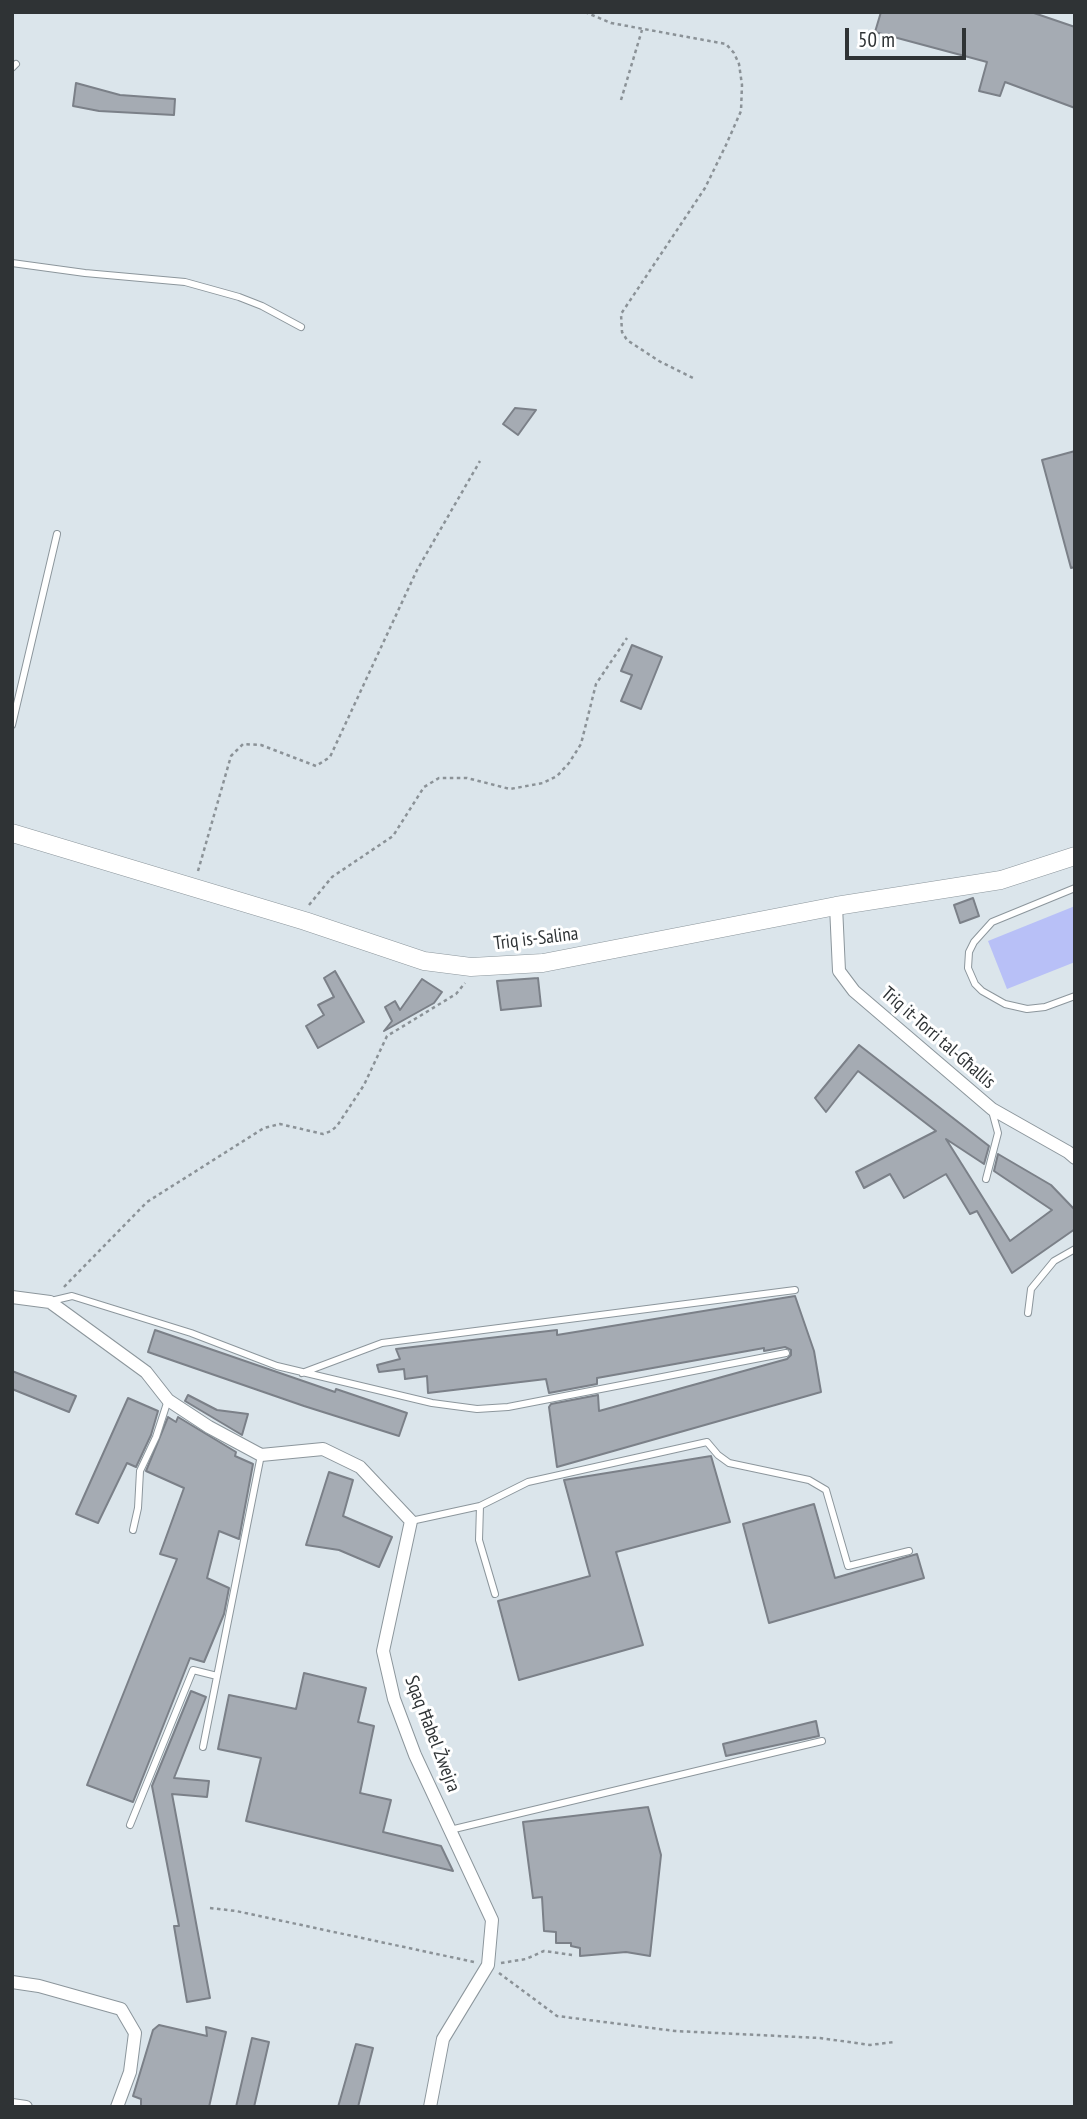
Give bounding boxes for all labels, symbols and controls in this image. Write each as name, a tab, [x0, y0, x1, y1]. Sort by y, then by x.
scale bar	[849, 14, 970, 58]
text: 50 m	[858, 26, 895, 53]
street label: Triq is-Salina	[493, 923, 579, 955]
street label: Triq it-Torri tal-Għallis	[876, 982, 1000, 1094]
street label: Sqaq Ħabel Żwejra	[399, 1673, 465, 1795]

